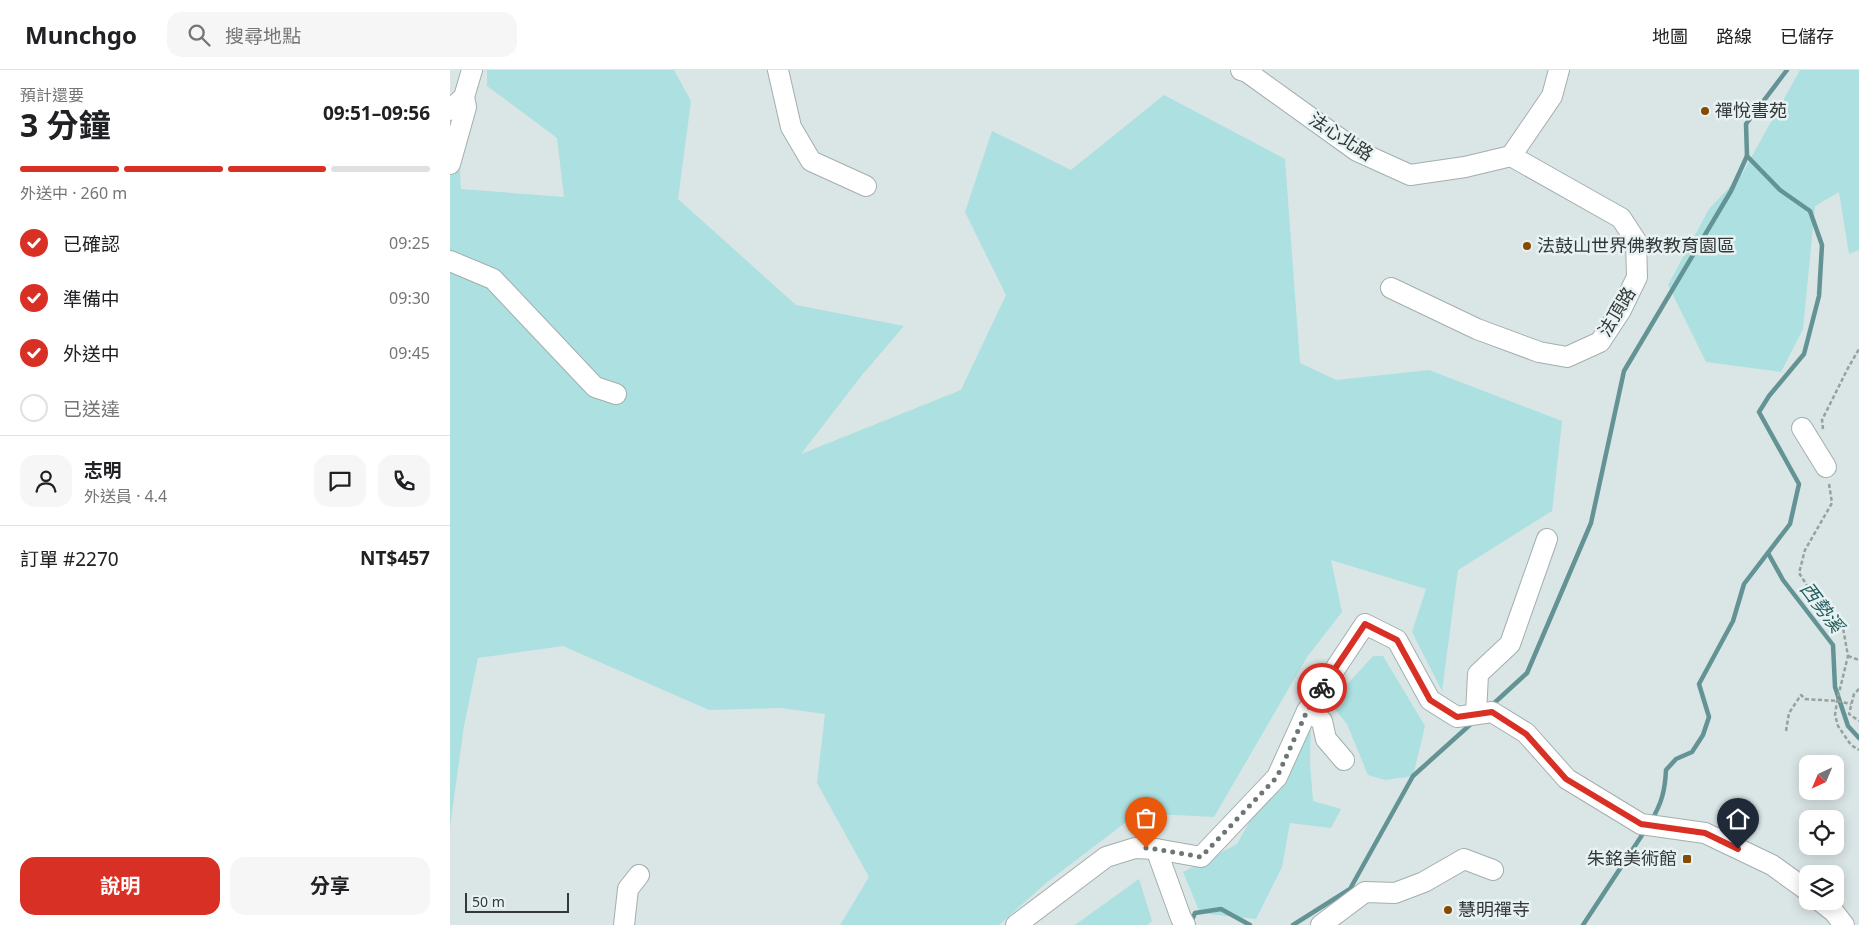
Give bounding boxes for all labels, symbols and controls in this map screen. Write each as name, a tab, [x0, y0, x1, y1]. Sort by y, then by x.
search box	[167, 12, 517, 57]
text: Munchgo	[25, 18, 137, 51]
icon: search	[185, 21, 213, 49]
text: 搜尋地點	[225, 23, 301, 49]
text: 地圖	[1652, 24, 1688, 48]
text: 路線	[1716, 24, 1752, 48]
text: 已儲存	[1780, 24, 1834, 48]
text: 預計還要	[20, 84, 84, 106]
place label: 禪悅書苑	[1715, 98, 1787, 122]
text: 09:51–09:56	[323, 100, 430, 126]
text: 3 分鐘	[20, 103, 111, 146]
marker: 禪悅書苑	[1699, 105, 1711, 117]
street label: 法心北路	[1305, 106, 1378, 166]
text: 外送中 · 260 m	[20, 182, 127, 204]
icon: check	[20, 229, 48, 257]
text: 已確認	[63, 231, 120, 257]
text: 09:25	[389, 232, 430, 254]
place label: 法鼓山世界佛教教育園區	[1537, 233, 1735, 257]
marker: 法鼓山世界佛教教育園區	[1521, 240, 1533, 252]
street label: 法頂路	[1592, 282, 1640, 341]
icon: check	[20, 284, 48, 312]
text: 準備中	[63, 286, 120, 312]
text: 09:30	[389, 287, 430, 309]
icon: check	[20, 339, 48, 367]
text: 外送中	[63, 341, 120, 367]
text: 09:45	[389, 342, 430, 364]
text: 已送達	[63, 396, 120, 422]
button: person	[20, 455, 72, 507]
button: chat	[314, 455, 366, 507]
button: phone	[378, 455, 430, 507]
text: 志明	[84, 457, 122, 483]
text: 外送員 · 4.4	[84, 485, 167, 507]
text: NT$457	[360, 545, 430, 571]
text: 訂單 #2270	[20, 546, 119, 572]
water label: 西勢溪	[1794, 576, 1851, 640]
courier	[1297, 663, 1347, 713]
icon: bike	[1308, 674, 1336, 702]
north arrow	[1799, 755, 1844, 800]
map controls	[1799, 755, 1844, 910]
pin	[1125, 797, 1167, 848]
pin	[1717, 798, 1759, 849]
icon: bag	[1132, 804, 1160, 832]
icon: home	[1724, 805, 1752, 833]
button: locate	[1799, 810, 1844, 855]
place label: 朱銘美術館	[1587, 846, 1677, 870]
marker: 朱銘美術館	[1681, 853, 1693, 865]
button: 說明	[20, 857, 220, 915]
button: 分享	[230, 857, 430, 915]
button: layers	[1799, 865, 1844, 910]
scale bar	[465, 890, 569, 913]
text: 50 m	[472, 892, 505, 911]
place label: 慧明禪寺	[1458, 897, 1530, 921]
marker: 慧明禪寺	[1442, 904, 1454, 916]

